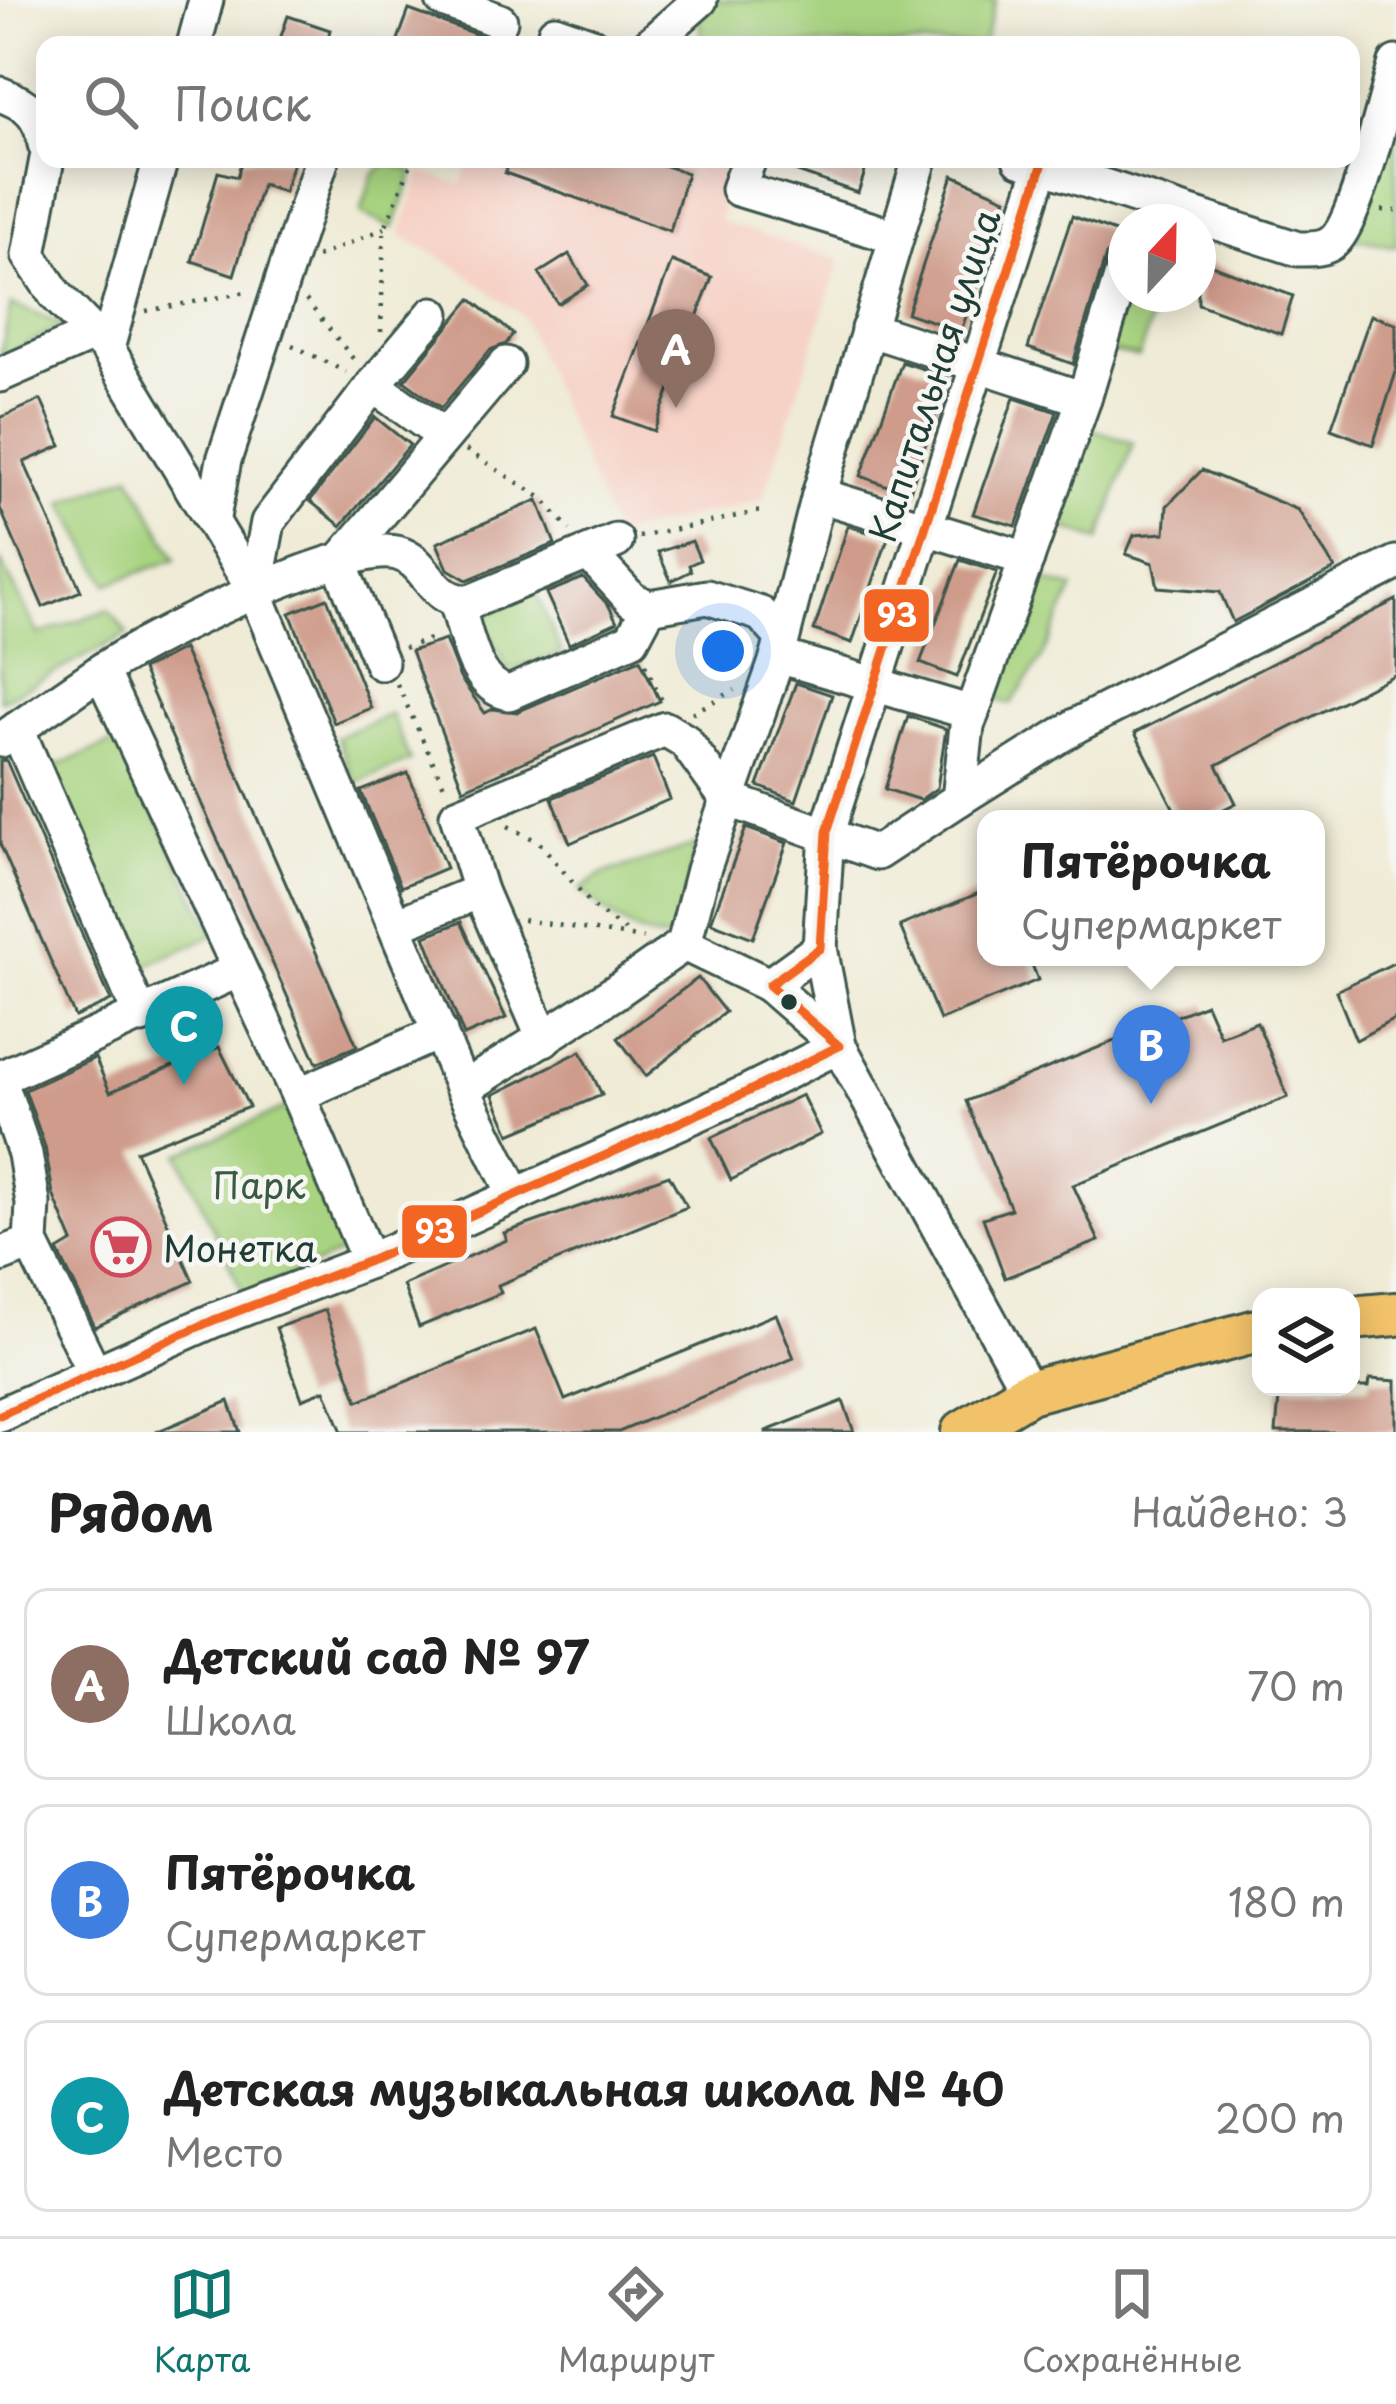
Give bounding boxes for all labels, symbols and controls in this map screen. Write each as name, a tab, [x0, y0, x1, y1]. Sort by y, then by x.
search box	[36, 36, 1360, 168]
text: Поиск	[174, 68, 311, 136]
icon: search	[78, 69, 144, 135]
street label: Капитальная улица	[854, 201, 1012, 548]
north arrow	[1108, 204, 1216, 312]
pin: A	[637, 309, 715, 408]
line badge: 93	[862, 587, 931, 644]
text: 93	[877, 588, 917, 638]
your location	[693, 621, 753, 681]
popup	[977, 810, 1325, 966]
text: Пятёрочка	[1021, 825, 1271, 893]
text: Супермаркет	[1021, 893, 1281, 952]
pin: C	[145, 986, 223, 1085]
unlabelled marker	[778, 991, 800, 1013]
pin: B	[1112, 1005, 1190, 1104]
park label: Парк	[213, 1157, 306, 1211]
line badge: 93	[400, 1203, 469, 1260]
text: 93	[415, 1204, 455, 1254]
supermarket icon: Монетка	[90, 1216, 152, 1278]
place label: Монетка	[163, 1220, 318, 1274]
map controls	[1252, 1288, 1360, 1396]
button: layers	[1252, 1288, 1360, 1396]
text: Рядом	[48, 1472, 214, 1549]
text: Найдено: 3	[1131, 1481, 1348, 1540]
text: Детский сад № 97	[165, 1621, 589, 1689]
text: A	[75, 1655, 105, 1714]
text: 70 m	[1247, 1655, 1345, 1714]
text: Школа	[165, 1689, 296, 1748]
text: Пятёрочка	[165, 1837, 415, 1905]
text: B	[77, 1871, 103, 1930]
text: 180 m	[1228, 1871, 1345, 1930]
text: Супермаркет	[165, 1905, 425, 1964]
text: Детская музыкальная школа № 40	[165, 2053, 1004, 2121]
text: C	[75, 2087, 105, 2146]
text: 200 m	[1215, 2087, 1345, 2146]
text: Место	[165, 2121, 284, 2180]
tab: Карта	[154, 2261, 251, 2383]
tab: Маршрут	[558, 2261, 714, 2383]
tab: Сохранённые	[1022, 2261, 1242, 2383]

